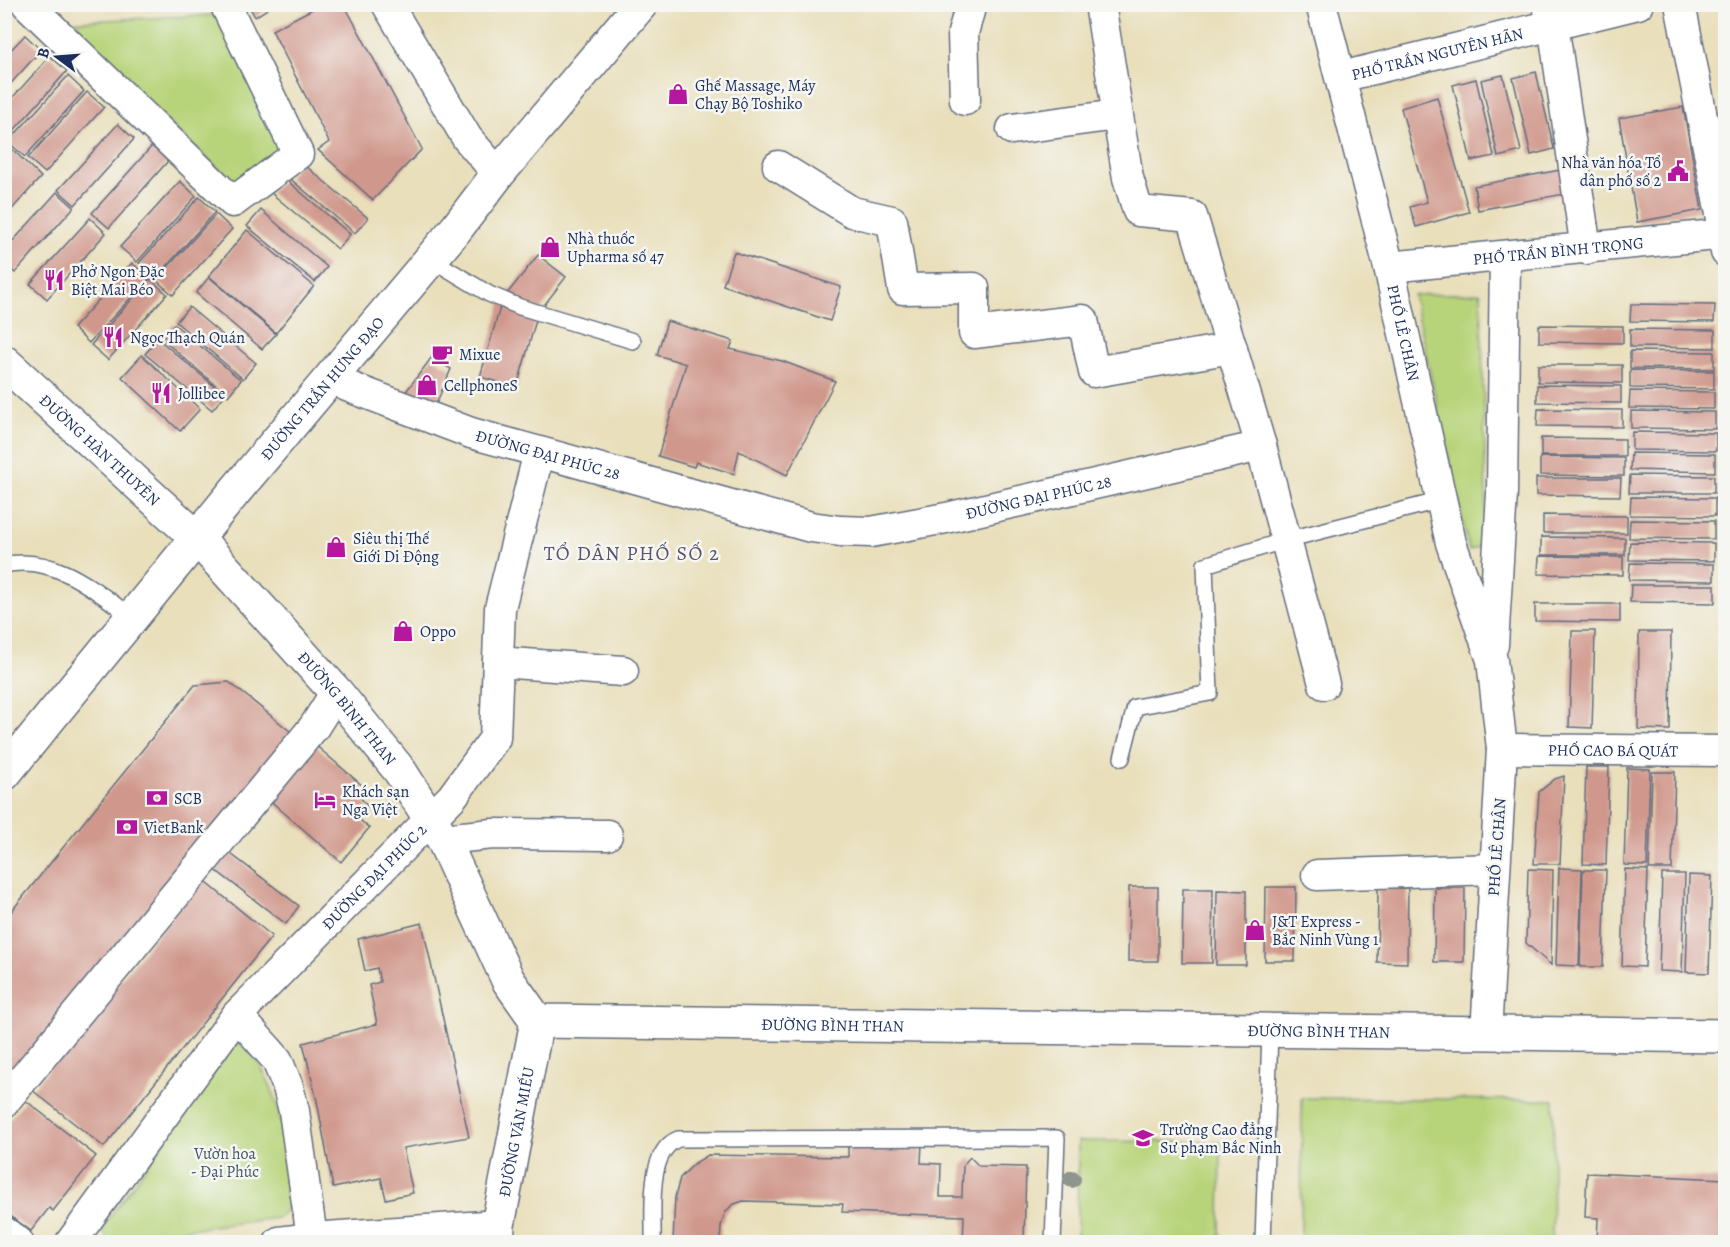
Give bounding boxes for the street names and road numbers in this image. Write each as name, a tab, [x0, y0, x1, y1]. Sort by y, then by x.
street label: PHỐ TRẦN NGUYÊN HÃN	[1349, 23, 1526, 86]
street label: PHỐ TRẦN BÌNH TRỌNG	[1472, 232, 1645, 271]
street label: PHỐ LÊ CHÂN	[1381, 283, 1424, 383]
street label: ĐƯỜNG TRẦN HƯNG ĐẠO	[256, 312, 390, 465]
street label: ĐƯỜNG HÀN THUYÊN	[34, 390, 165, 511]
street label: ĐƯỜNG ĐẠI PHÚC 28	[473, 425, 623, 486]
street label: ĐƯỜNG ĐẠI PHÚC 28	[963, 471, 1114, 525]
street label: ĐƯỜNG BÌNH THAN	[292, 647, 401, 770]
street label: PHỐ CAO BÁ QUÁT	[1548, 739, 1678, 763]
street label: PHỐ LÊ CHÂN	[1483, 797, 1511, 897]
street label: ĐƯỜNG ĐẠI PHÚC 2	[317, 819, 432, 935]
street label: ĐƯỜNG BÌNH THAN	[761, 1014, 904, 1038]
street label: ĐƯỜNG BÌNH THAN	[1247, 1020, 1390, 1044]
street label: ĐƯỜNG VĂN MIẾU	[494, 1065, 540, 1199]

